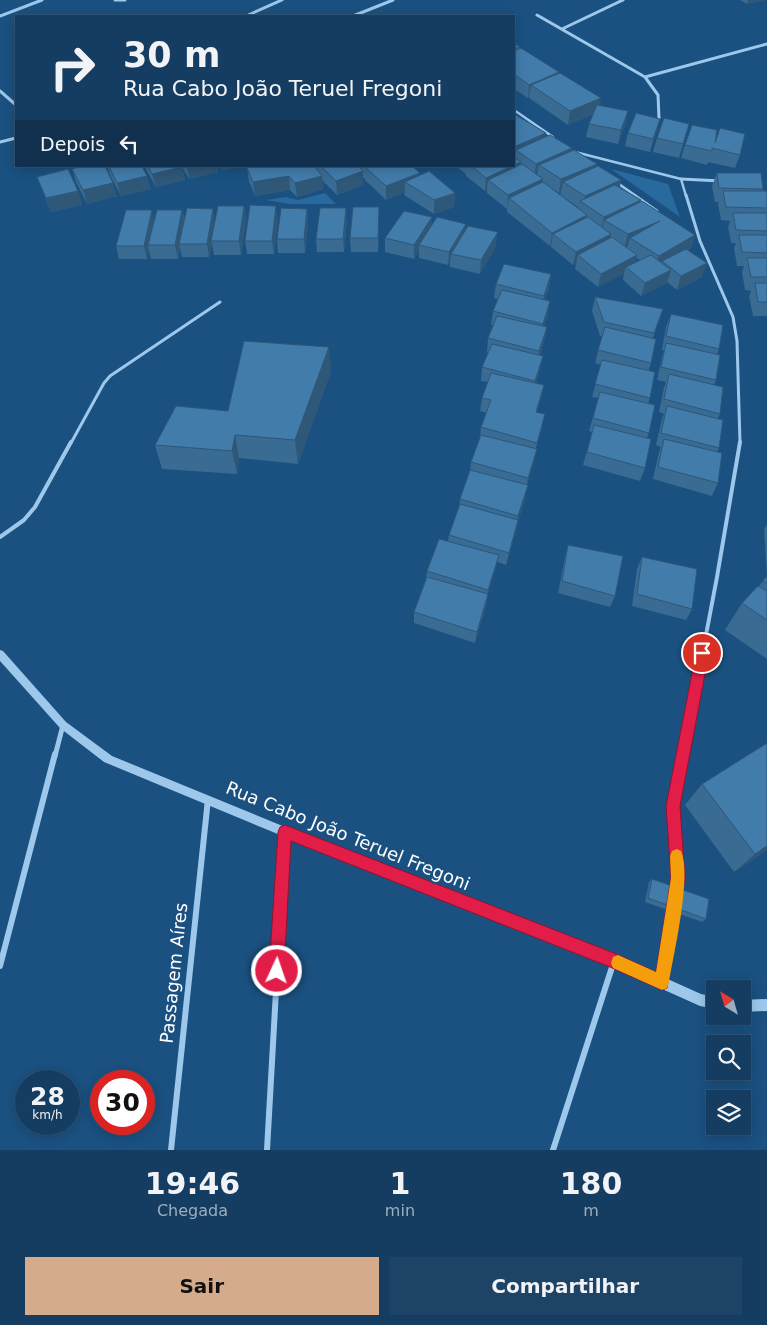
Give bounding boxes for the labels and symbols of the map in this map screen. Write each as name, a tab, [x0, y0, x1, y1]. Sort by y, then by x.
pin	[681, 632, 723, 674]
street label: Rua Cabo João Teruel Fregoni	[223, 777, 473, 894]
street label: Passagem Aíres	[156, 902, 191, 1044]
position arrow	[250, 944, 302, 996]
north arrow	[706, 980, 751, 1025]
speed limit sign: 30	[90, 1070, 155, 1135]

